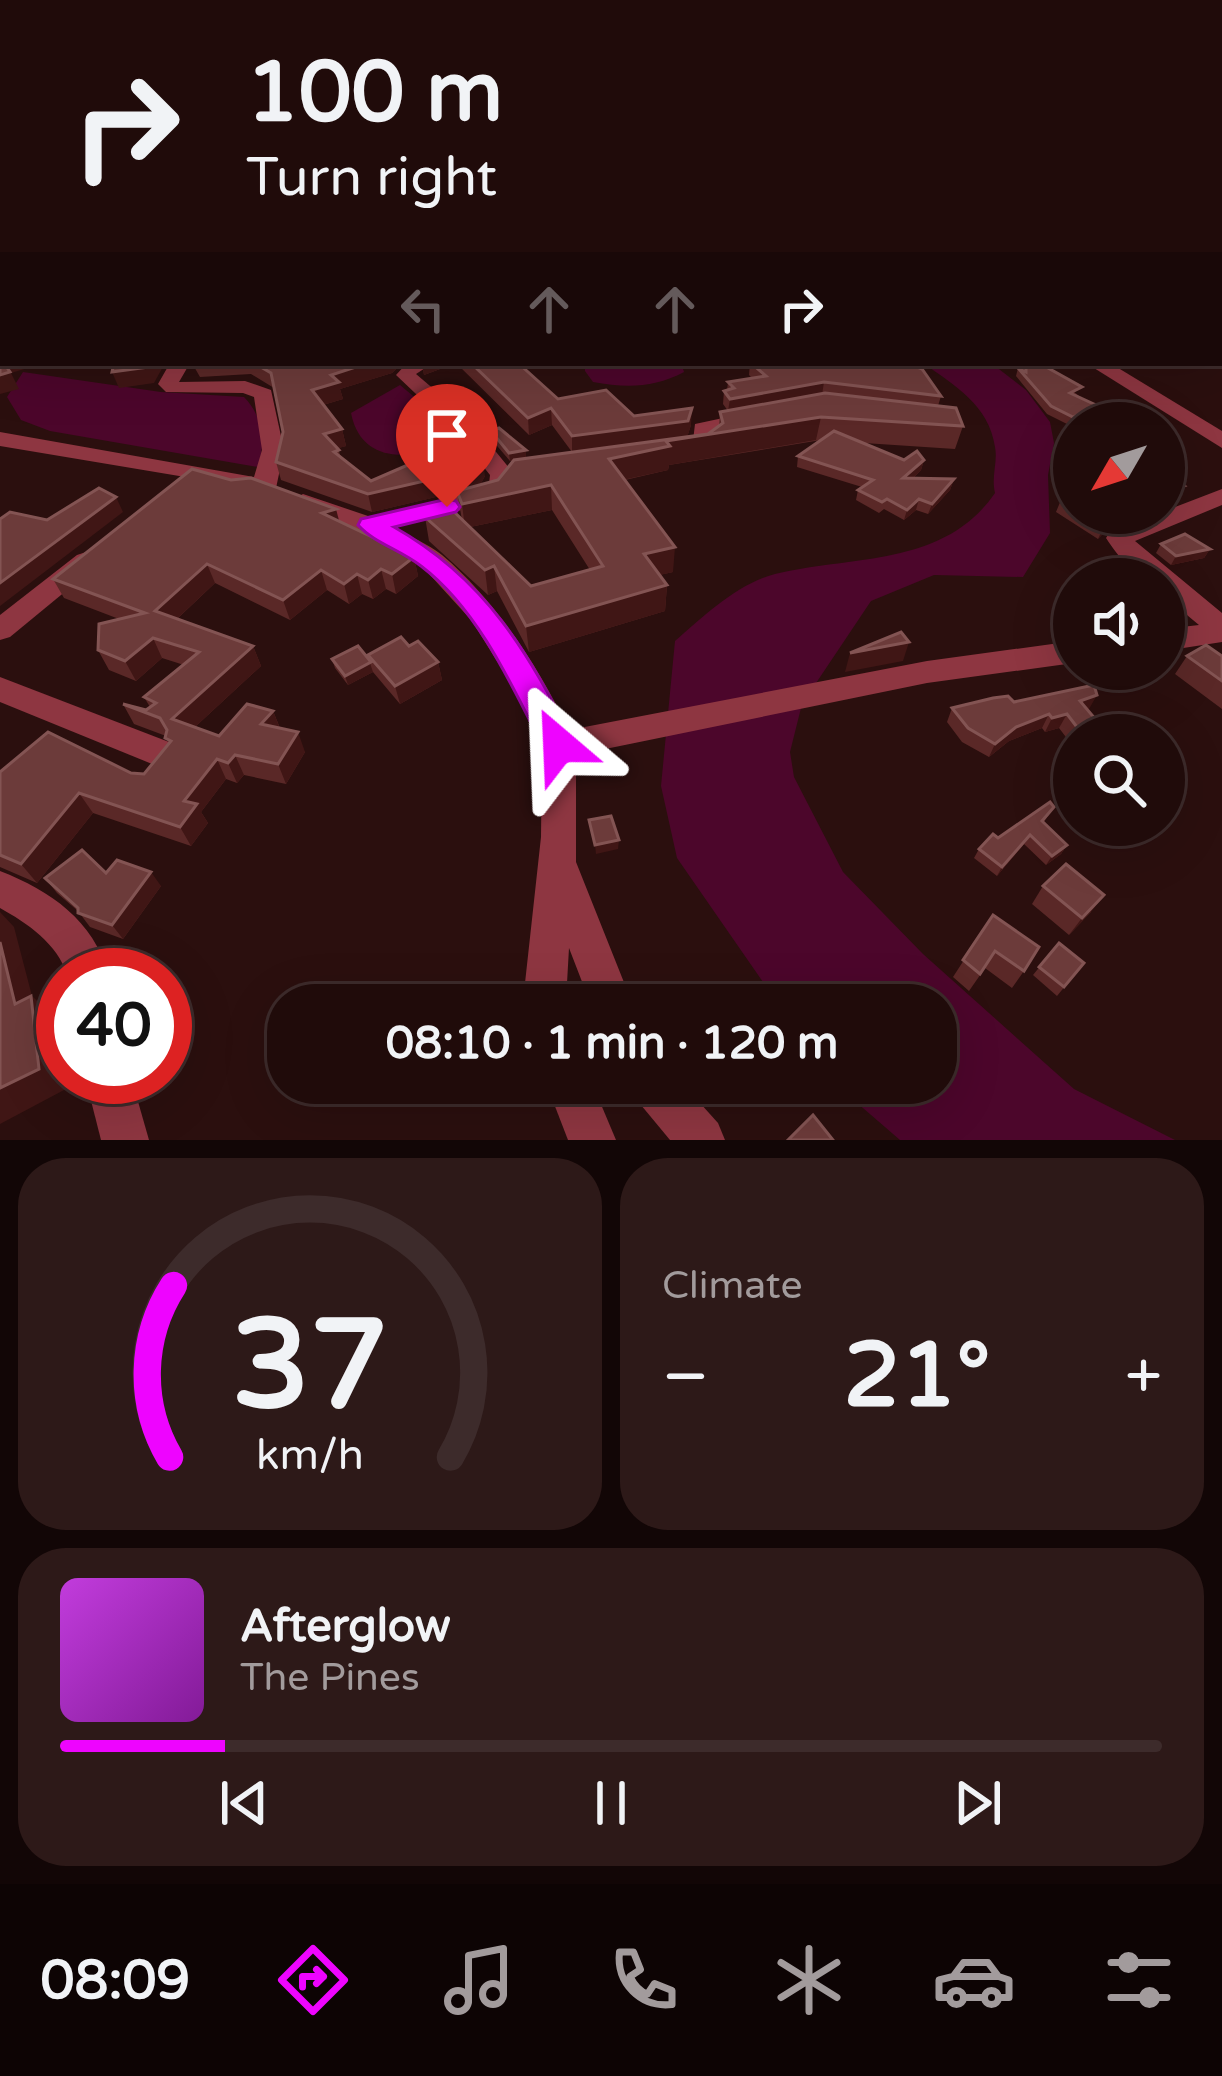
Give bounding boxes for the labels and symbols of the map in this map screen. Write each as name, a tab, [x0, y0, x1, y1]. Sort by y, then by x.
pin	[396, 384, 498, 507]
north arrow	[1053, 402, 1185, 534]
position arrow	[496, 682, 622, 808]
speed limit sign: 40	[36, 948, 192, 1104]

